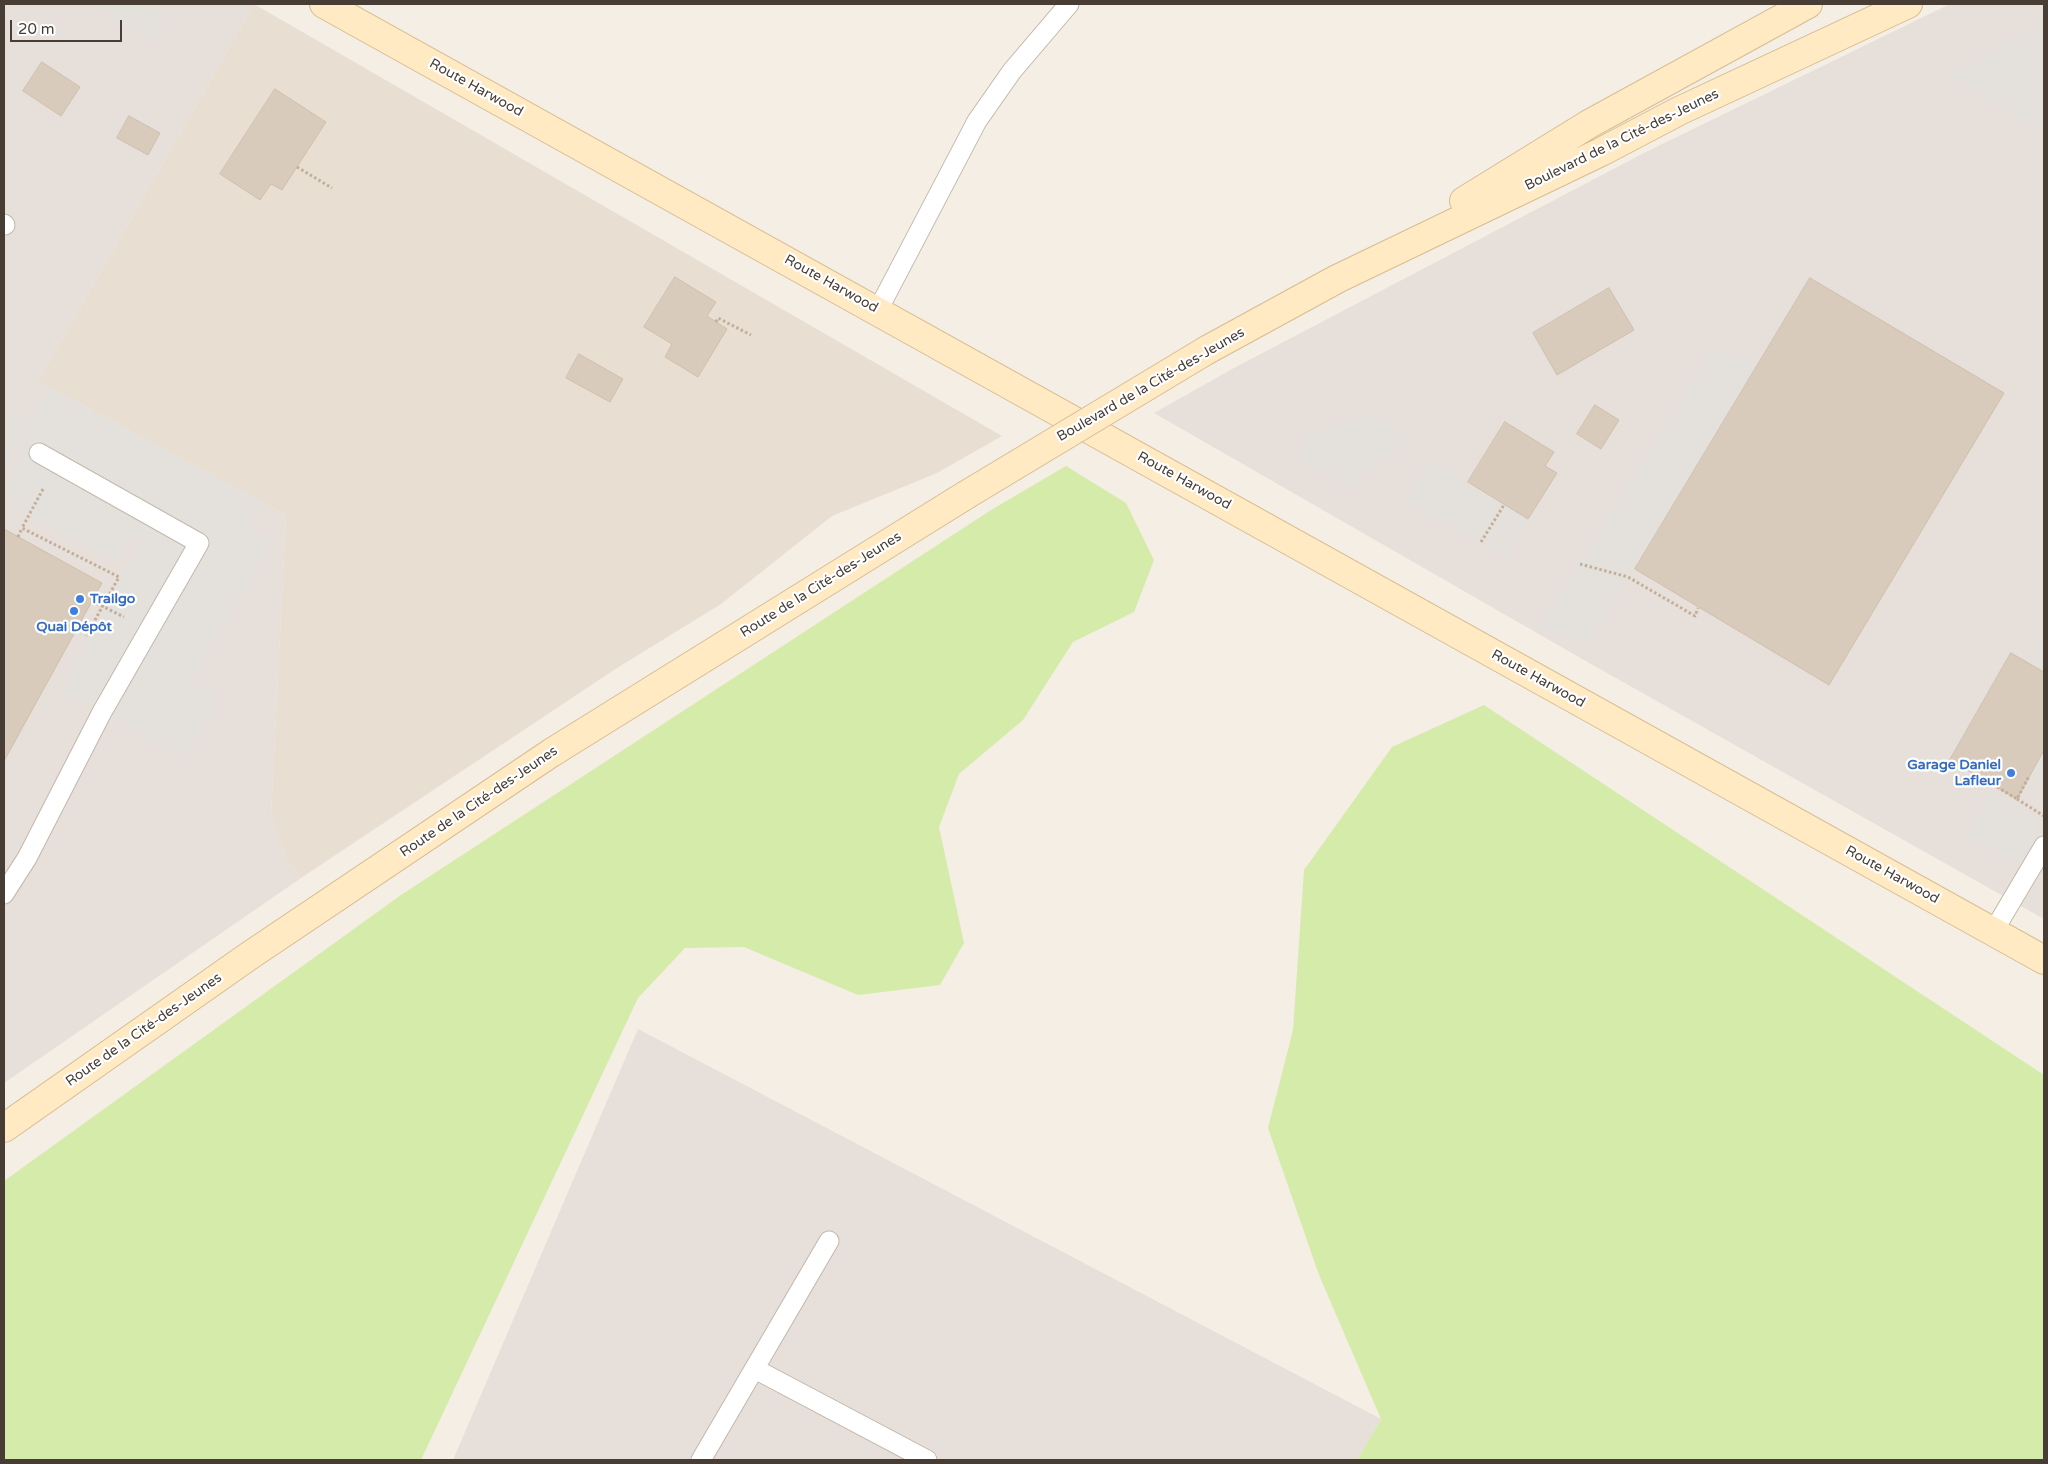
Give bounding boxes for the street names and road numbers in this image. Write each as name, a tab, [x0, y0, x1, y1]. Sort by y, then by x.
street label: Route Harwood	[426, 55, 526, 121]
street label: Boulevard de la Cité-des-Jeunes	[1522, 86, 1722, 194]
street label: Route Harwood	[781, 251, 881, 317]
street label: Boulevard de la Cité-des-Jeunes	[1054, 324, 1248, 446]
street label: Route Harwood	[1134, 448, 1234, 514]
street label: Route de la Cité-des-Jeunes	[737, 528, 905, 642]
street label: Route Harwood	[1488, 646, 1588, 712]
street label: Route de la Cité-des-Jeunes	[397, 743, 561, 861]
street label: Route Harwood	[1842, 842, 1942, 908]
street label: Route de la Cité-des-Jeunes	[63, 970, 225, 1090]

